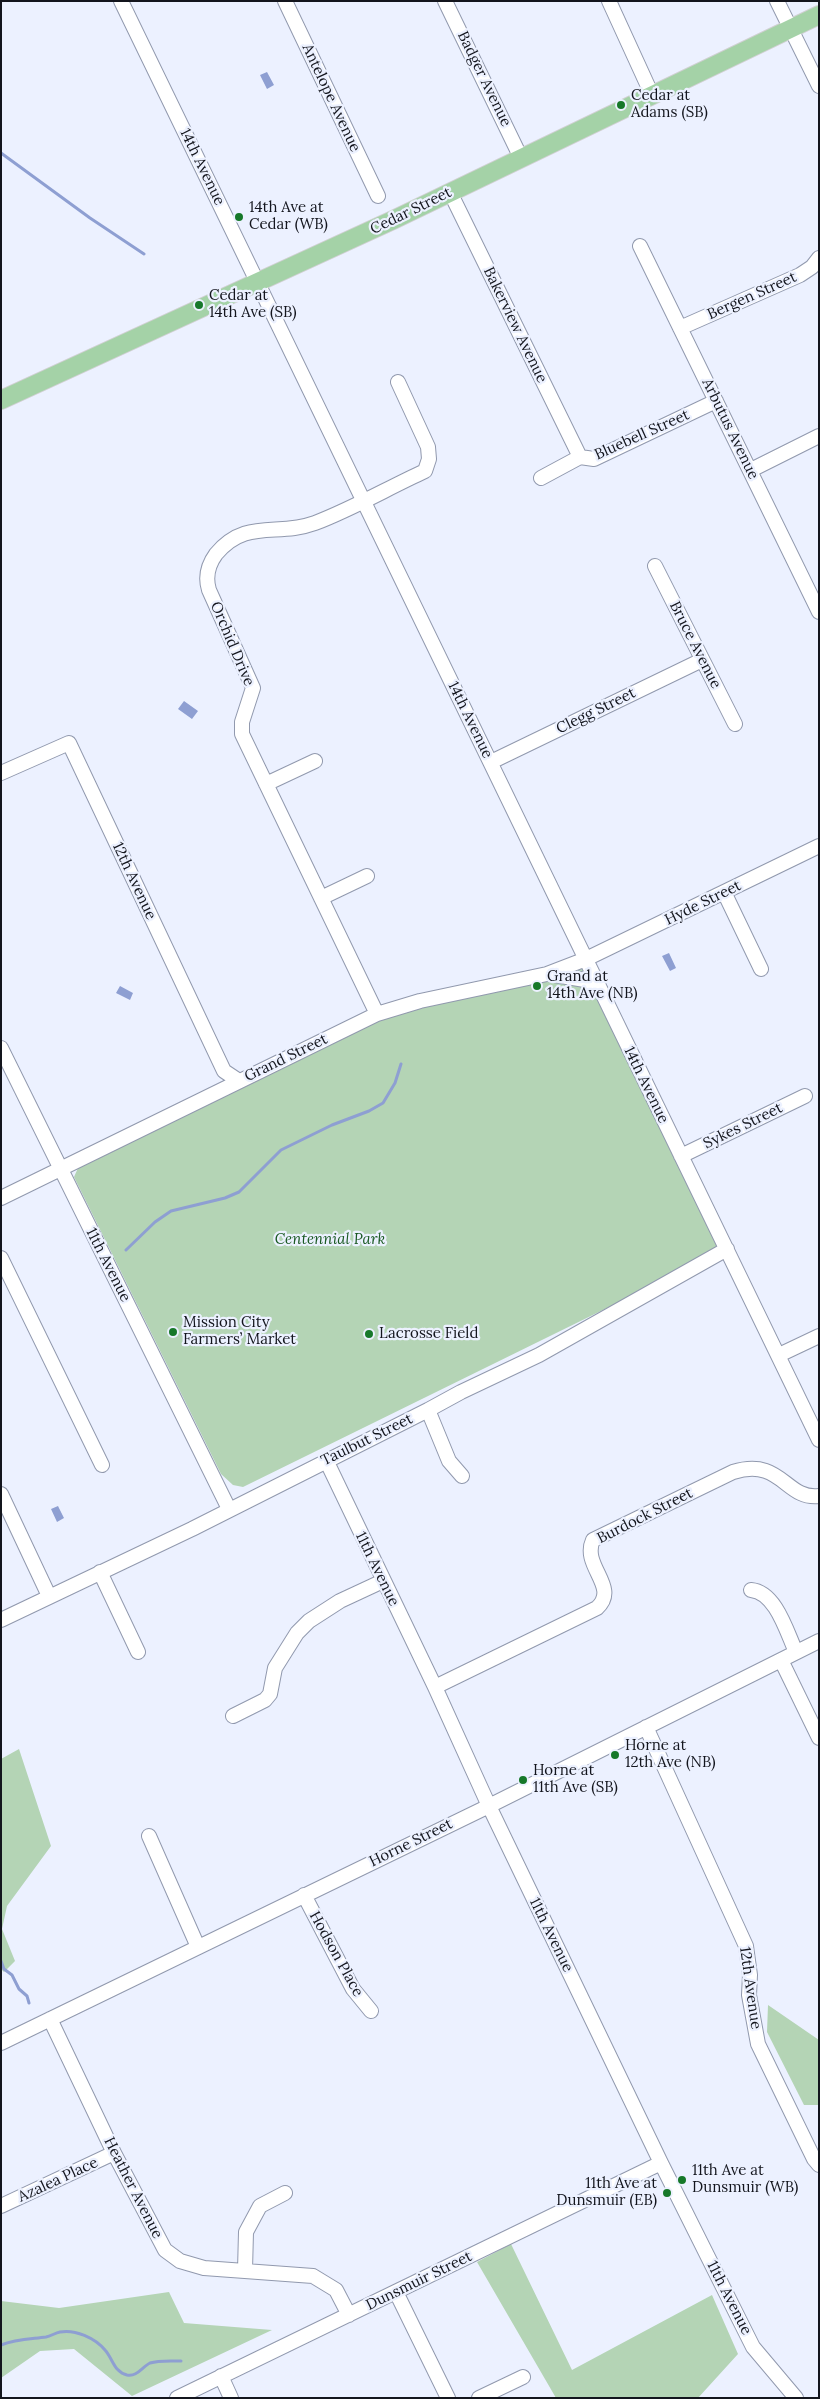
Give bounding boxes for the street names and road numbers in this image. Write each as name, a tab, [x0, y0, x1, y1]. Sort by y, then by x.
street label: Badger Avenue	[453, 28, 515, 130]
street label: Antelope Avenue	[298, 41, 364, 155]
street label: 14th Avenue	[176, 126, 228, 208]
street label: Cedar Street	[367, 184, 455, 238]
street label: Bakerview Avenue	[479, 264, 551, 386]
street label: Bergen Street	[705, 268, 799, 324]
street label: Arbutus Avenue	[698, 376, 762, 482]
street label: Bluebell Street	[592, 406, 692, 464]
street label: Bruce Avenue	[665, 598, 725, 692]
street label: Orchid Drive	[206, 599, 258, 689]
street label: 14th Avenue	[444, 679, 496, 761]
street label: Clegg Street	[554, 684, 638, 738]
street label: 12th Avenue	[108, 840, 160, 922]
street label: Hyde Street	[662, 877, 744, 929]
street label: Grand Street	[242, 1030, 330, 1086]
street label: 14th Avenue	[620, 1044, 672, 1126]
street label: Sykes Street	[701, 1099, 785, 1153]
street label: 11th Avenue	[82, 1225, 134, 1305]
street label: Taulbut Street	[318, 1410, 416, 1470]
street label: Burdock Street	[594, 1484, 696, 1548]
street label: 11th Avenue	[351, 1529, 403, 1609]
street label: Horne Street	[366, 1815, 456, 1871]
street label: 11th Avenue	[525, 1895, 577, 1975]
street label: Hodson Place	[305, 1908, 367, 2000]
street label: 12th Avenue	[735, 1946, 765, 2030]
street label: Heather Avenue	[100, 2134, 166, 2242]
street label: Azalea Place	[15, 2154, 101, 2206]
street label: Dunsmuir Street	[363, 2248, 475, 2314]
street label: 11th Avenue	[703, 2258, 755, 2338]

